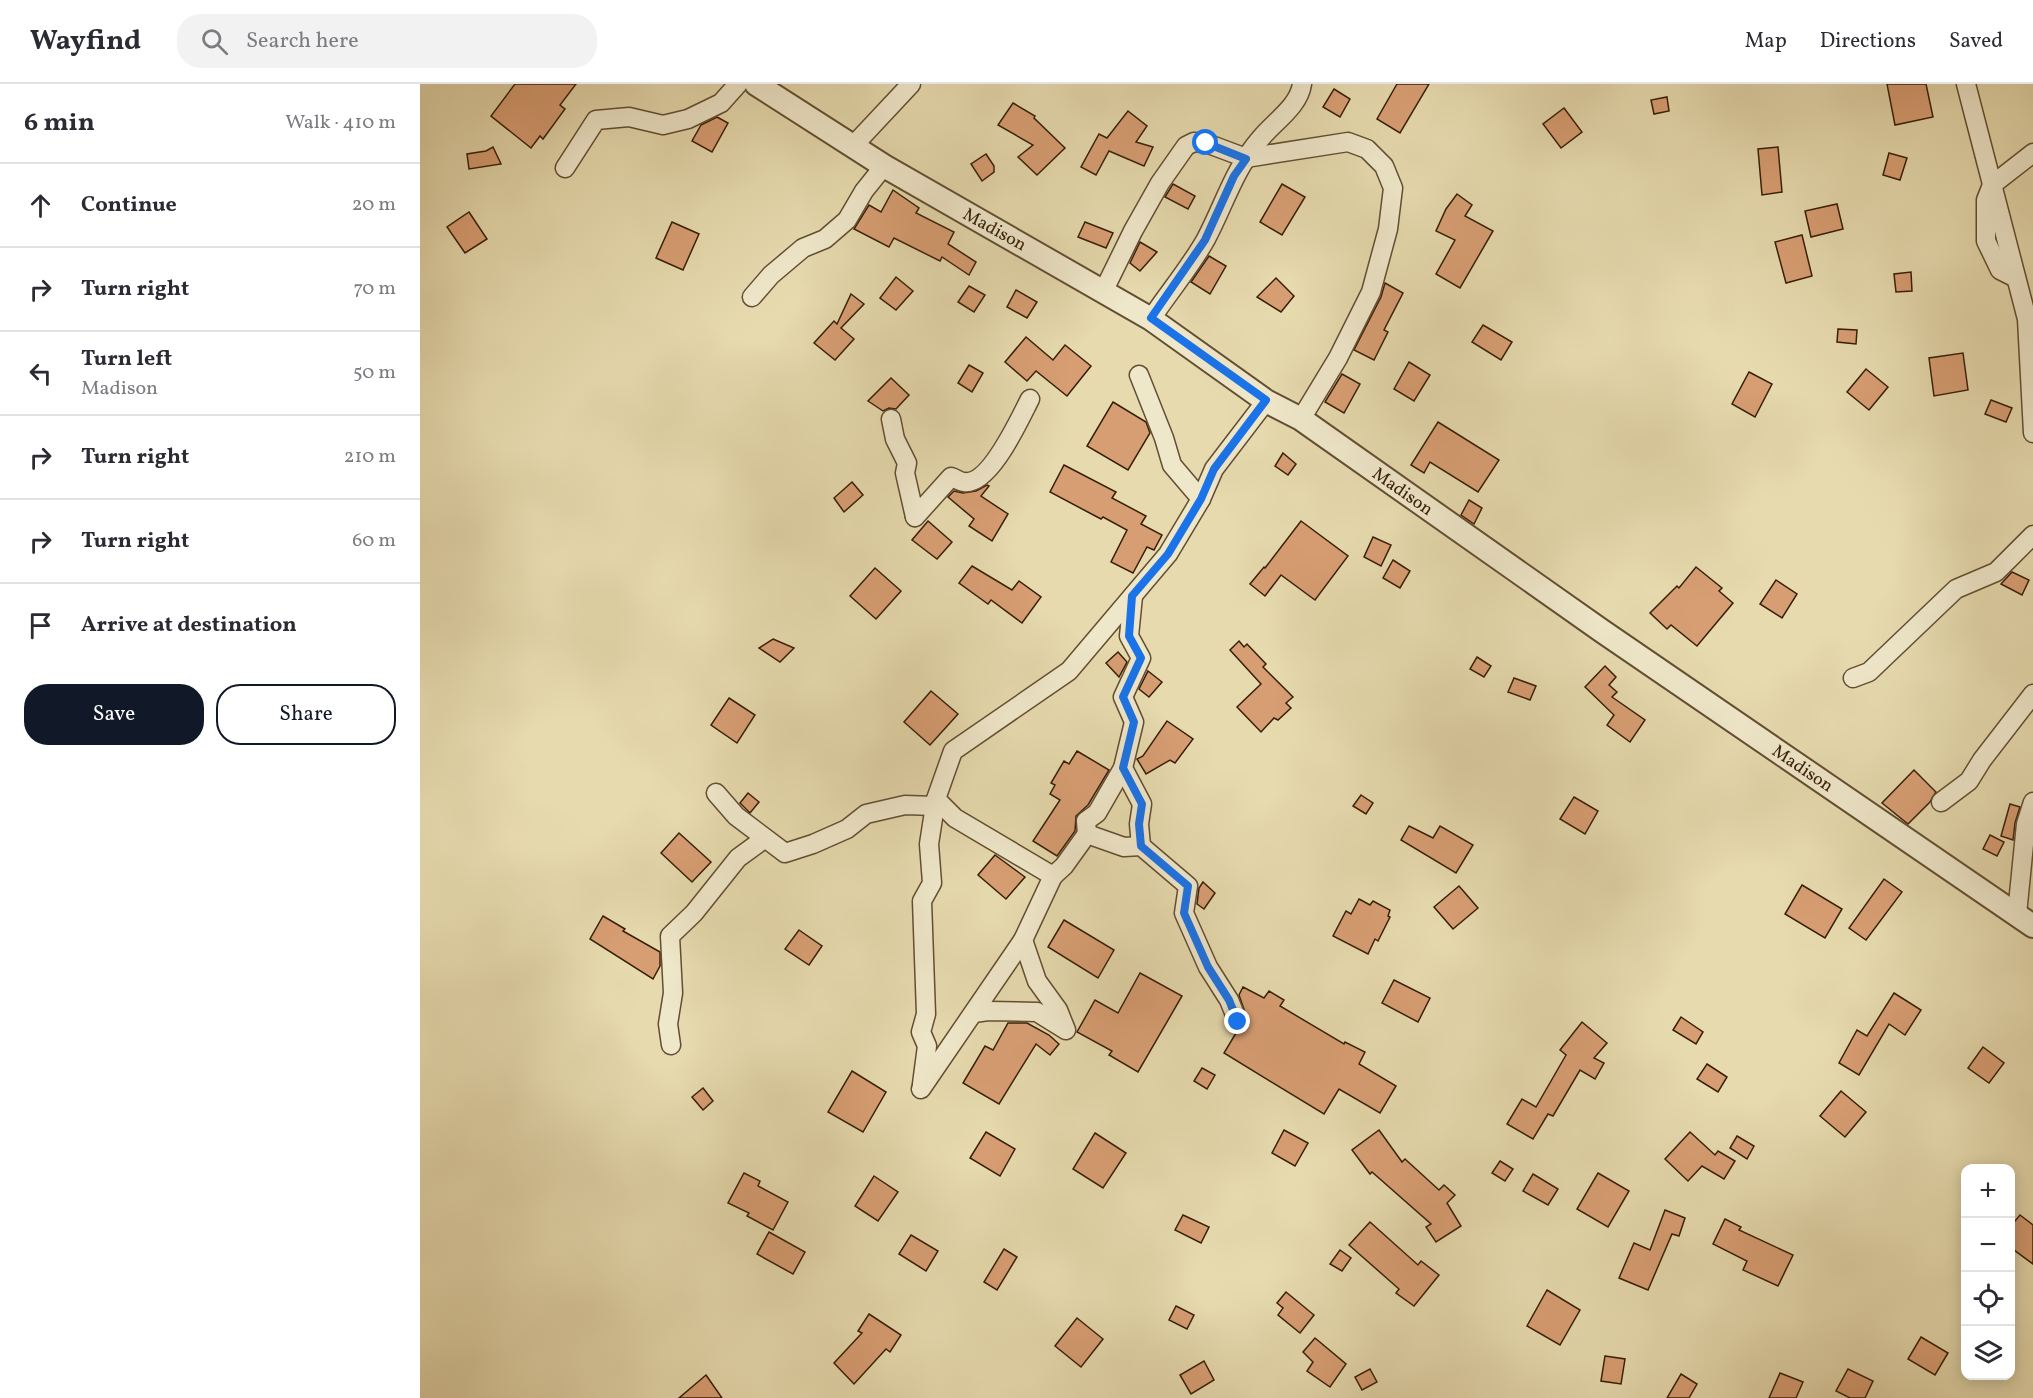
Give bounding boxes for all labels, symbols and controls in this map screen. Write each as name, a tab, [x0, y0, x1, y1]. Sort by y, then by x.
search box	[177, 14, 597, 68]
text: Wayfind	[30, 22, 141, 61]
icon: search	[198, 25, 231, 58]
text: Search here	[246, 26, 359, 57]
text: Map	[1745, 27, 1787, 56]
text: Directions	[1820, 27, 1916, 56]
text: Saved	[1949, 27, 2003, 56]
text: 6 min	[24, 105, 95, 141]
text: Walk · 410 m	[285, 109, 396, 137]
route start	[1192, 129, 1218, 155]
icon: ahead	[24, 189, 57, 222]
text: Continue	[81, 190, 177, 221]
text: 20 m	[352, 191, 396, 219]
street label: Madison	[958, 203, 1031, 258]
icon: right	[24, 273, 57, 306]
text: Turn right	[81, 274, 189, 305]
text: 70 m	[353, 275, 396, 303]
text: Turn left	[81, 344, 172, 375]
icon: left	[24, 357, 57, 390]
text: 50 m	[353, 359, 396, 387]
text: Madison	[81, 375, 158, 403]
icon: right	[24, 441, 57, 474]
text: Turn right	[81, 442, 189, 473]
text: 210 m	[344, 443, 396, 471]
street label: Madison	[1367, 462, 1438, 522]
icon: right	[24, 525, 57, 558]
text: Turn right	[81, 526, 189, 557]
text: 60 m	[352, 527, 396, 555]
icon: arrive	[24, 609, 57, 642]
text: Arrive at destination	[81, 610, 297, 641]
button: Save	[24, 684, 204, 745]
button: Share	[216, 684, 396, 745]
street label: Madison	[1766, 739, 1838, 799]
route end	[1224, 1008, 1250, 1034]
map controls	[1961, 1164, 2015, 1380]
button: +	[1961, 1164, 2015, 1218]
button: −	[1961, 1218, 2015, 1272]
button: locate	[1961, 1272, 2015, 1326]
button: layers	[1961, 1326, 2015, 1380]

